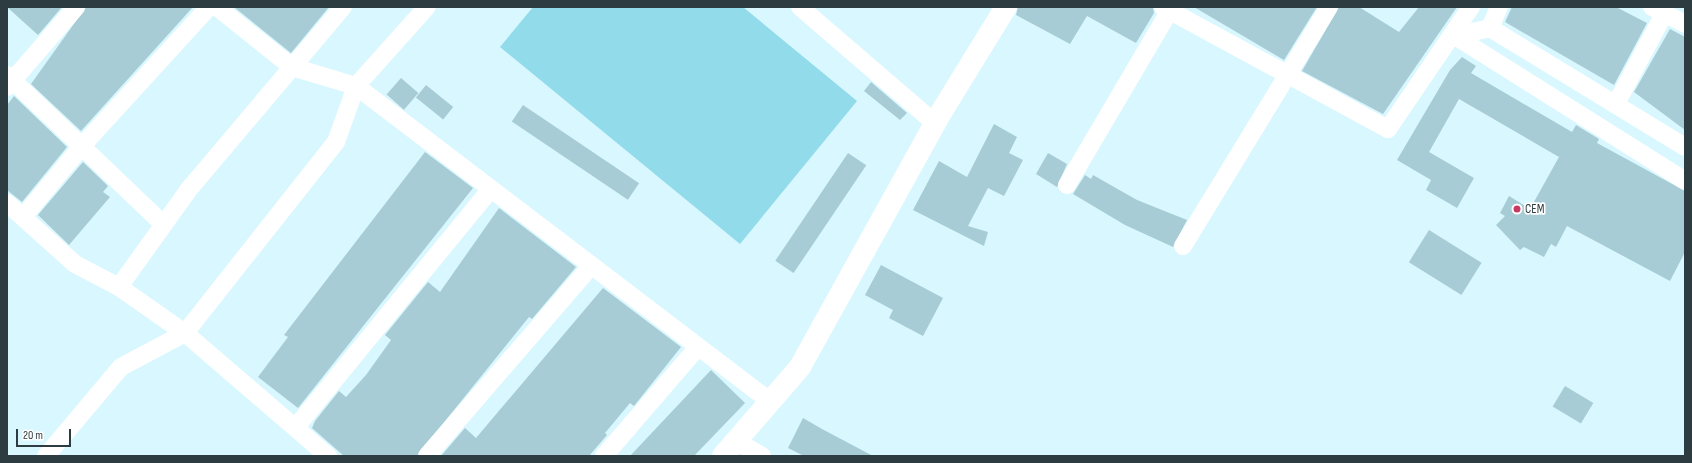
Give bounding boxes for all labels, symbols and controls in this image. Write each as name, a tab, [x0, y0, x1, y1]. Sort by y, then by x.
place label: CEM	[1525, 201, 1544, 217]
marker: CEM	[1512, 204, 1522, 214]
scale bar	[18, 421, 73, 447]
text: 20 m	[23, 428, 43, 443]

